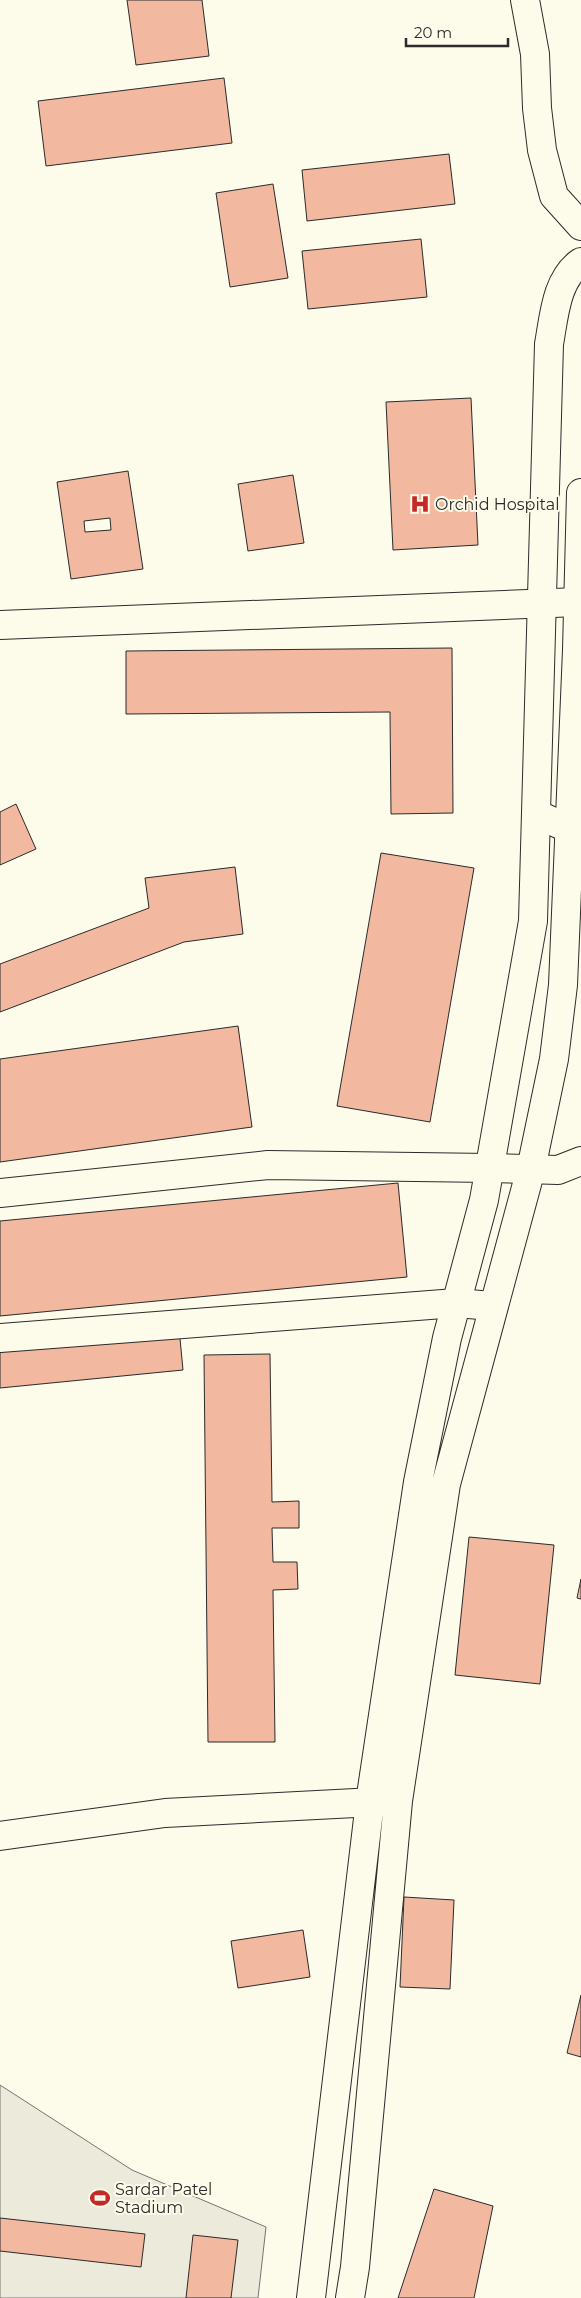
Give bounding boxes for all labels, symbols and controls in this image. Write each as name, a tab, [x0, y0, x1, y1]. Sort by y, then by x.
scale bar	[406, 15, 508, 47]
text: 20 m	[414, 23, 452, 42]
hospital icon: Orchid Hospital	[409, 493, 431, 515]
place label: Orchid Hospital	[435, 495, 559, 514]
place label: Sardar Patel Stadium	[115, 2180, 212, 2217]
sports icon: Sardar Patel Stadium	[89, 2187, 111, 2209]

